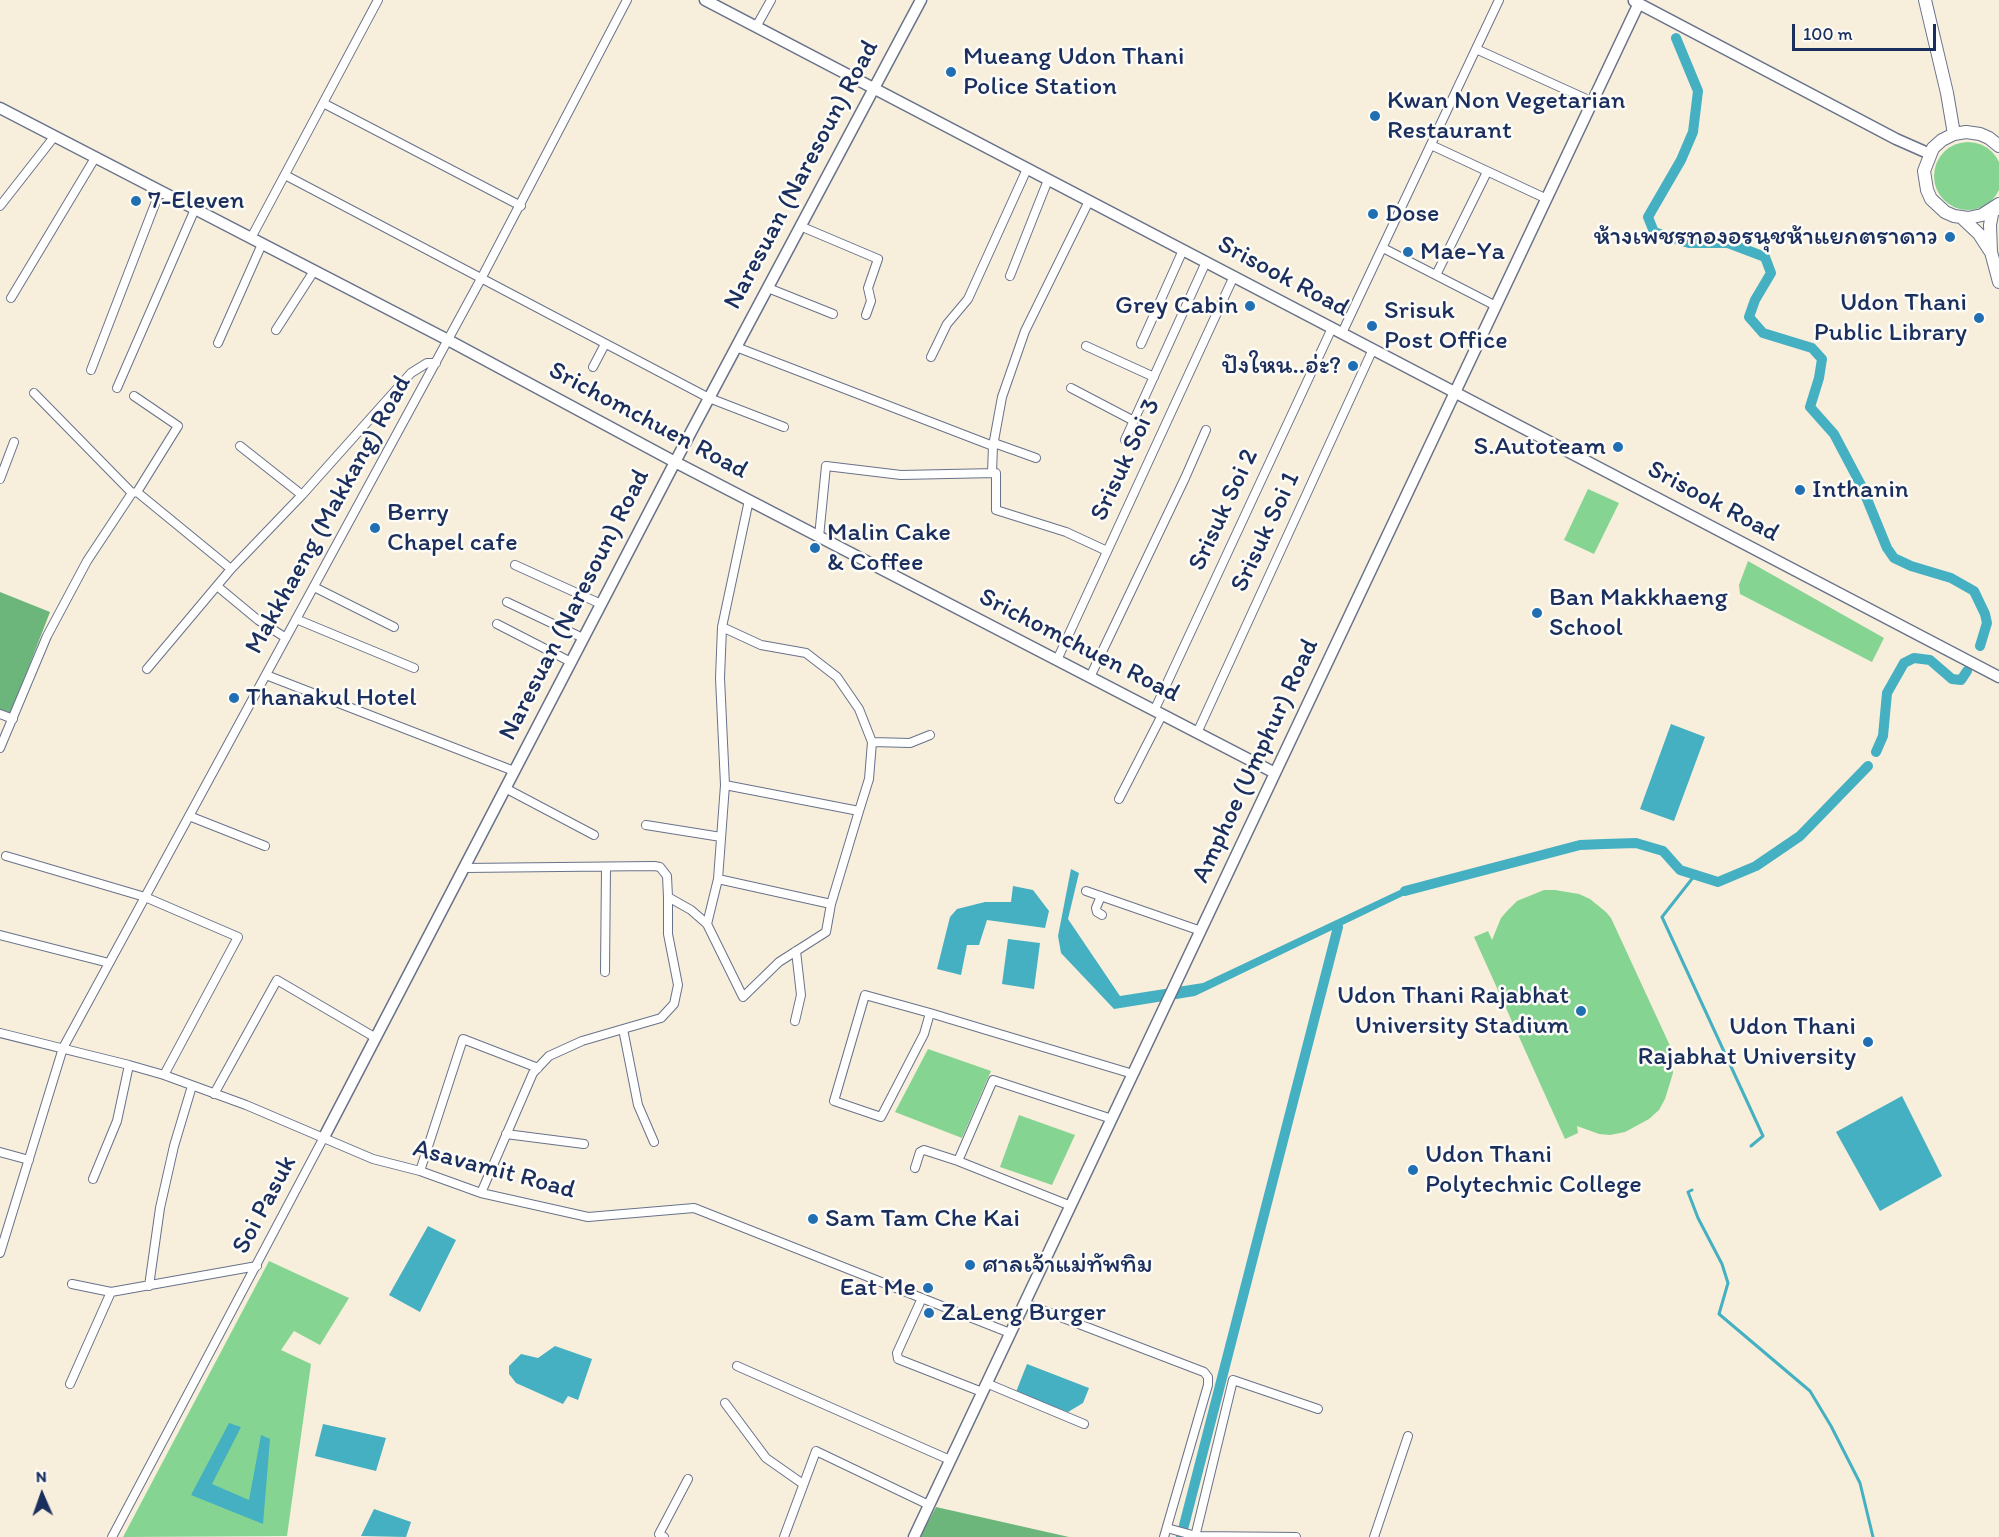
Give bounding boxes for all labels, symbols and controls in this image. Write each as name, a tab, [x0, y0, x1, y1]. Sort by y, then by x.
scale bar	[1795, 12, 1939, 50]
text: 100 m	[1803, 23, 1853, 45]
street label: Naresuan (Naresoun) Road	[718, 35, 886, 315]
place label: Mueang Udon Thani Police Station	[963, 41, 1184, 102]
marker: Mueang Udon Thani Police Station	[944, 65, 958, 79]
place label: Kwan Non Vegetarian Restaurant	[1387, 85, 1625, 146]
marker: Kwan Non Vegetarian Restaurant	[1368, 109, 1382, 123]
place label: 7-Eleven	[148, 185, 245, 217]
marker: 7-Eleven	[129, 194, 143, 208]
place label: Dose	[1385, 198, 1439, 230]
marker: Dose	[1366, 207, 1380, 221]
place label: ห้างเพชรทองอรนุชห้าแยกตราดาว	[1594, 221, 1938, 253]
street label: Srisook Road	[1212, 229, 1354, 325]
marker: ห้างเพชรทองอรนุชห้าแยกตราดาว	[1943, 230, 1957, 244]
place label: Mae-Ya	[1420, 236, 1505, 268]
marker: Mae-Ya	[1401, 245, 1415, 259]
place label: Udon Thani Public Library	[1814, 287, 1967, 348]
place label: Grey Cabin	[1115, 290, 1238, 322]
place label: Srisuk Post Office	[1384, 295, 1508, 356]
marker: Grey Cabin	[1243, 299, 1257, 313]
marker: Udon Thani Public Library	[1972, 311, 1986, 325]
marker: Srisuk Post Office	[1365, 319, 1379, 333]
place label: ปังใหน..อ่ะ?	[1222, 350, 1341, 382]
street label: Srichomchuen Road	[543, 355, 753, 487]
marker: ปังใหน..อ่ะ?	[1346, 359, 1360, 373]
street label: Makkhaeng (Makkang) Road	[239, 370, 419, 660]
street label: Srisuk Soi 3	[1084, 394, 1168, 526]
place label: S.Autoteam	[1474, 431, 1606, 463]
marker: S.Autoteam	[1611, 440, 1625, 454]
street label: Srisuk Soi 2	[1182, 444, 1266, 576]
street label: Srisook Road	[1642, 454, 1784, 550]
street label: Naresuan (Naresoun) Road	[493, 464, 657, 746]
street label: Srisuk Soi 1	[1225, 467, 1307, 597]
place label: Inthanin	[1812, 474, 1909, 506]
marker: Inthanin	[1793, 483, 1807, 497]
place label: Berry Chapel cafe	[387, 497, 518, 558]
place label: Malin Cake & Coffee	[827, 517, 951, 578]
marker: Berry Chapel cafe	[368, 521, 382, 535]
marker: Malin Cake & Coffee	[808, 541, 822, 555]
street label: Srichomchuen Road	[973, 582, 1185, 710]
place label: Ban Makkhaeng School	[1549, 582, 1728, 644]
marker: Ban Makkhaeng School	[1530, 606, 1544, 620]
street label: Amphoe (Umphur) Road	[1186, 634, 1326, 888]
place label: Thanakul Hotel	[246, 682, 417, 714]
marker: Thanakul Hotel	[227, 691, 241, 705]
place label: Udon Thani Rajabhat University Stadium	[1337, 980, 1569, 1042]
marker: Udon Thani Rajabhat University Stadium	[1574, 1004, 1588, 1018]
place label: Udon Thani Rajabhat University	[1638, 1011, 1856, 1072]
marker: Udon Thani Rajabhat University	[1861, 1035, 1875, 1049]
street label: Asavamit Road	[409, 1133, 579, 1207]
place label: Udon Thani Polytechnic College	[1425, 1139, 1642, 1200]
street label: Soi Pasuk	[226, 1150, 304, 1260]
marker: Udon Thani Polytechnic College	[1406, 1163, 1420, 1177]
place label: Sam Tam Che Kai	[825, 1203, 1020, 1235]
marker: Sam Tam Che Kai	[806, 1212, 820, 1226]
place label: ศาลเจ้าแม่ทัพทิม	[982, 1249, 1153, 1281]
marker: ศาลเจ้าแม่ทัพทิม	[963, 1258, 977, 1272]
place label: Eat Me	[840, 1272, 916, 1304]
marker: Eat Me	[921, 1281, 935, 1295]
place label: ZaLeng Burger	[941, 1297, 1106, 1329]
marker: ZaLeng Burger	[922, 1306, 936, 1320]
north arrow	[12, 1465, 72, 1525]
text: N	[36, 1467, 47, 1486]

